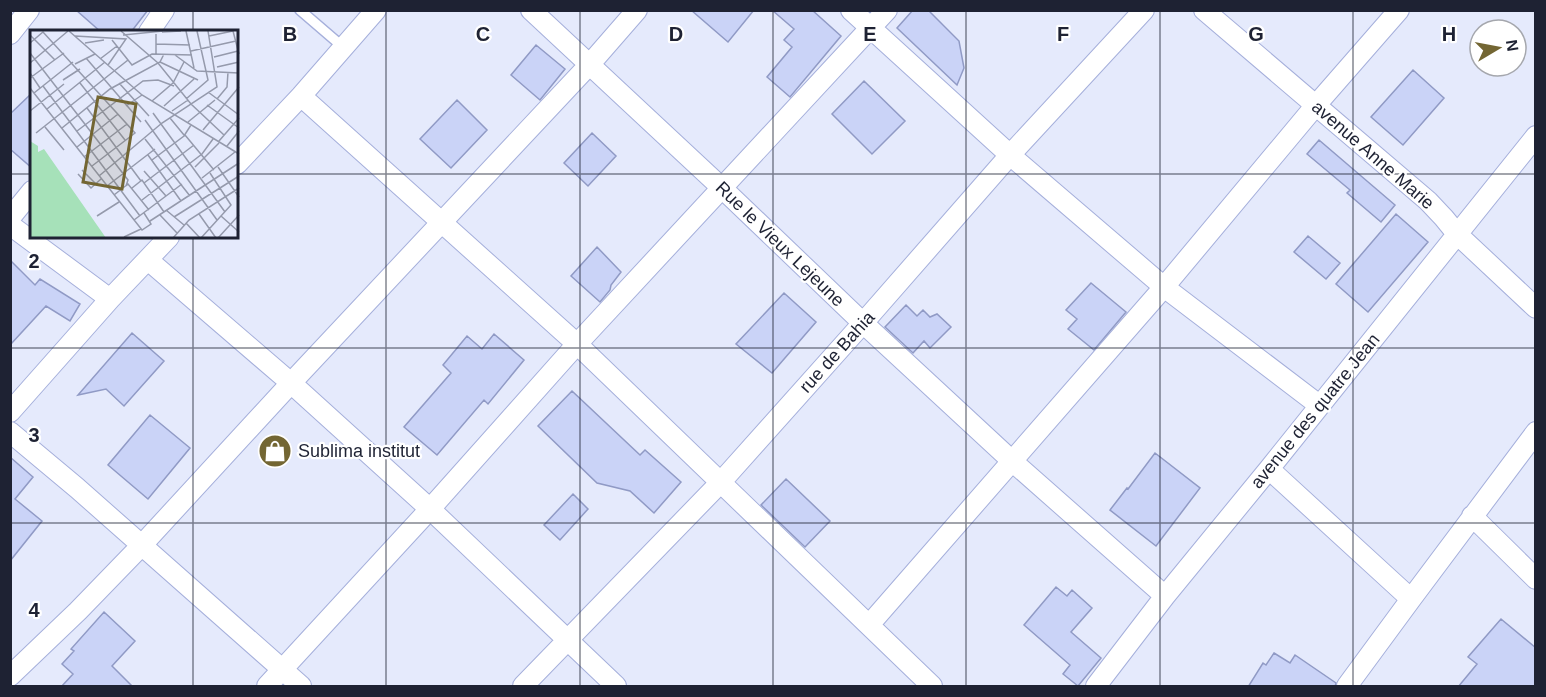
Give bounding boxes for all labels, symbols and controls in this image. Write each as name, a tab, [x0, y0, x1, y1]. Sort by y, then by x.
north arrow	[1468, 18, 1528, 78]
text: B	[283, 23, 297, 45]
text: C	[476, 23, 490, 45]
text: D	[669, 23, 683, 45]
text: E	[863, 23, 877, 45]
text: F	[1057, 23, 1069, 45]
text: G	[1248, 23, 1264, 45]
text: H	[1442, 23, 1456, 45]
inset map	[30, 30, 238, 238]
text: N	[1503, 38, 1522, 53]
street label: avenue Anne Marie	[1308, 97, 1438, 213]
street label: Rue le Vieux Lejeune	[712, 177, 848, 311]
text: 2	[28, 250, 40, 272]
street label: rue de Bahia	[795, 307, 879, 397]
street label: avenue des quatre Jean	[1246, 330, 1384, 492]
text: 3	[28, 424, 40, 446]
shop icon: Sublima institut	[257, 433, 293, 469]
place label: Sublima institut	[298, 441, 420, 461]
text: 4	[28, 599, 40, 621]

